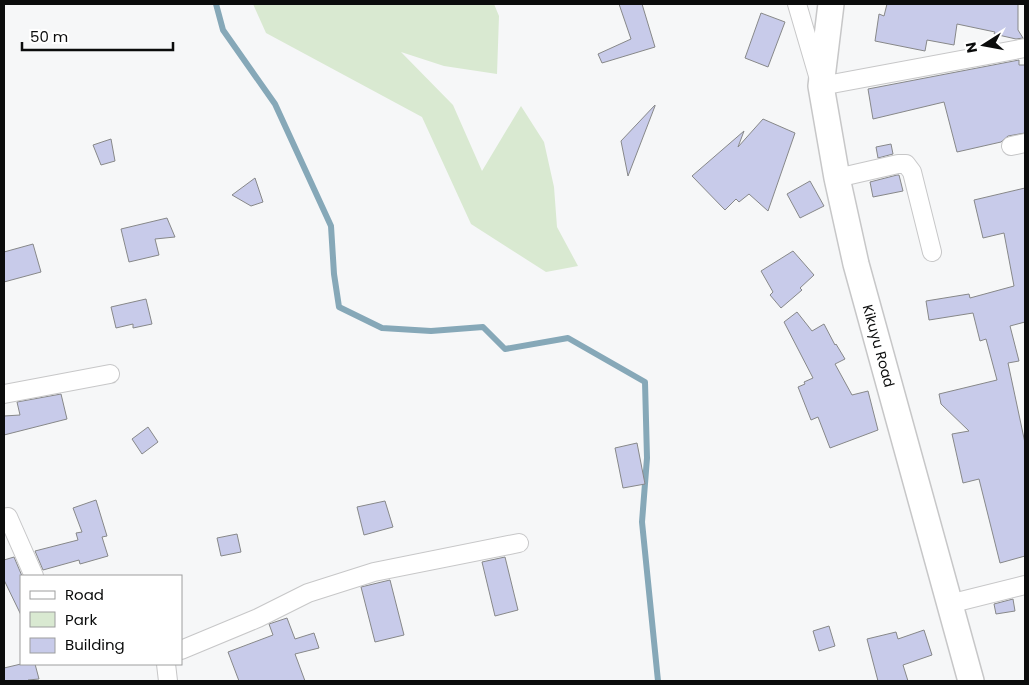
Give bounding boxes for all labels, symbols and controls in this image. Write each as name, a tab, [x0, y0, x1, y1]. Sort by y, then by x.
scale bar	[22, 20, 174, 52]
north arrow	[959, 20, 1009, 70]
text: 50 m	[30, 26, 68, 47]
text: N	[960, 40, 982, 55]
street label: Kikuyu Road	[858, 302, 900, 390]
legend	[20, 575, 182, 665]
text: Road	[65, 584, 104, 605]
text: Park	[65, 609, 97, 630]
text: Building	[65, 634, 125, 655]

